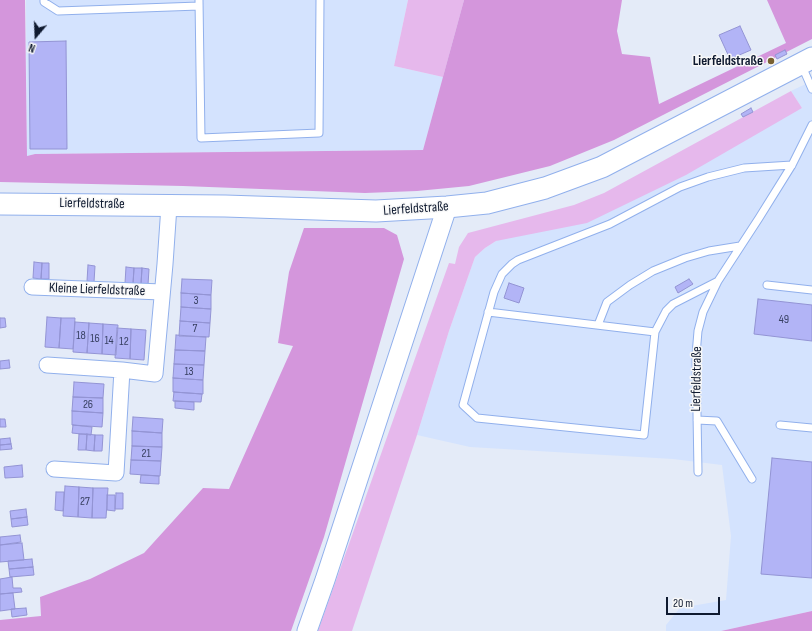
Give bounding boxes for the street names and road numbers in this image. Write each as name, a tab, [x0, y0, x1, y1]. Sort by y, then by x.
street label: Lierfeldstraße	[59, 195, 125, 213]
street label: Lierfeldstraße	[383, 198, 449, 220]
street label: Kleine Lierfeldstraße	[49, 280, 145, 300]
street label: Lierfeldstraße	[688, 346, 706, 412]

